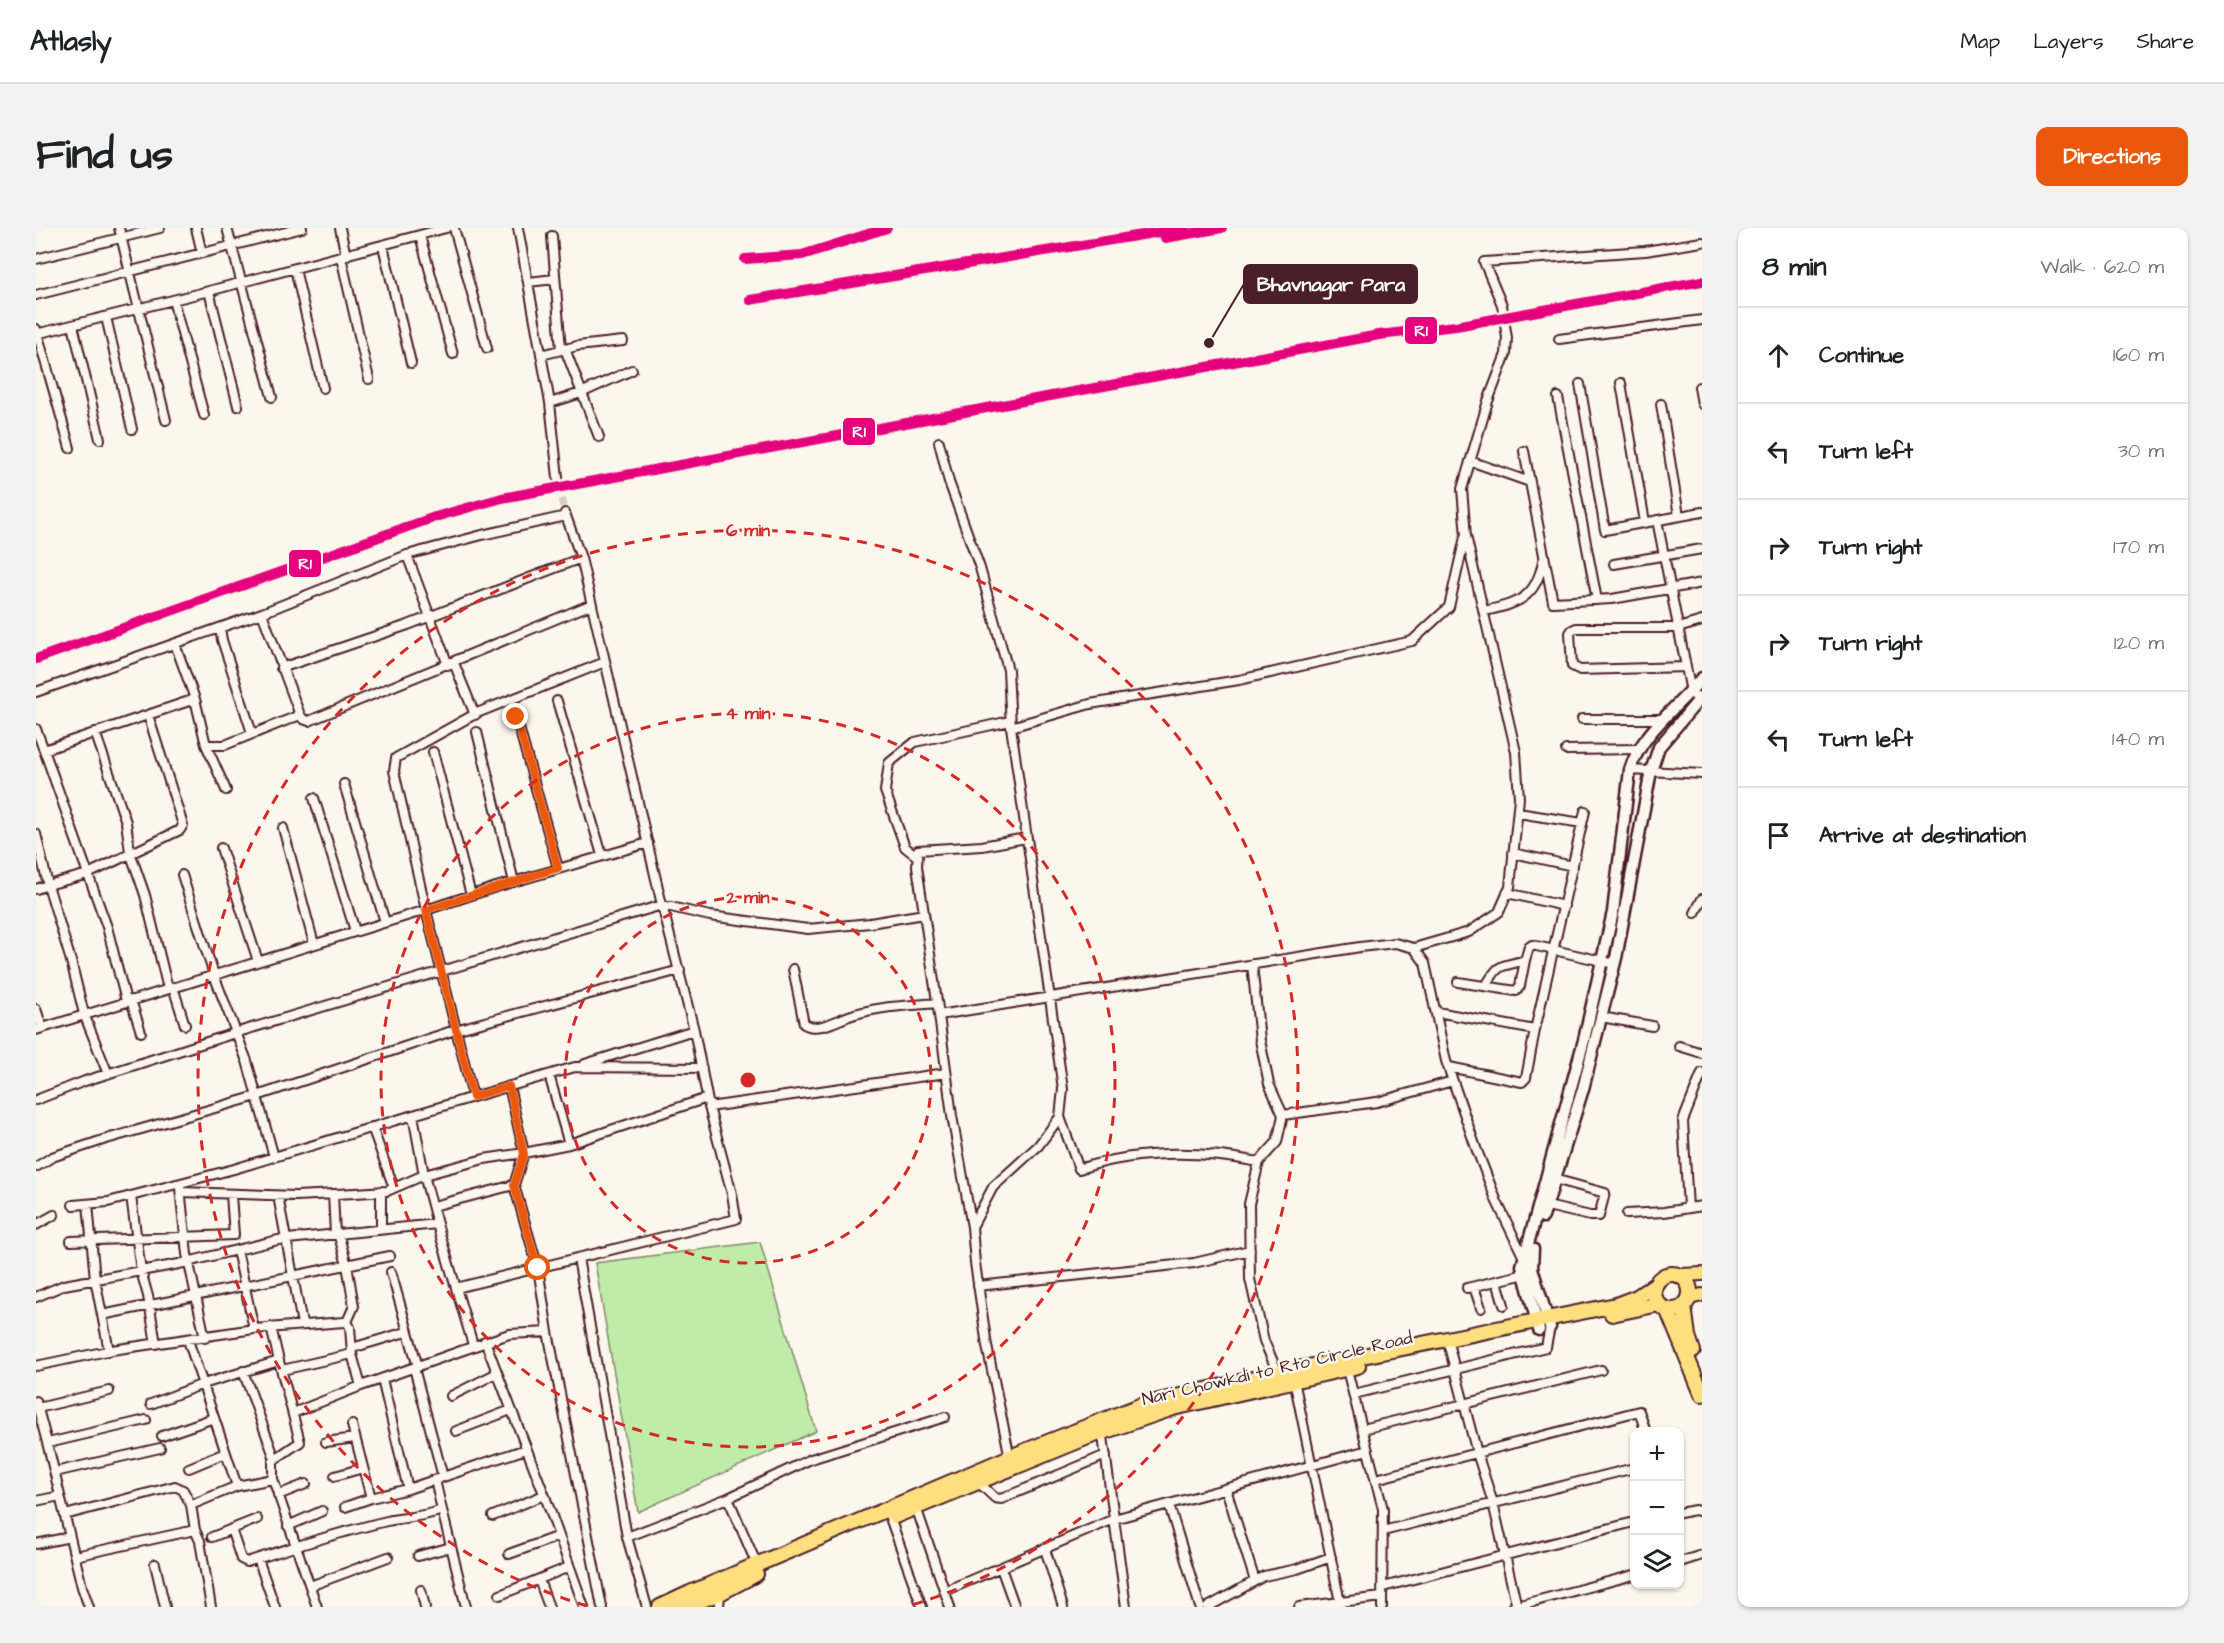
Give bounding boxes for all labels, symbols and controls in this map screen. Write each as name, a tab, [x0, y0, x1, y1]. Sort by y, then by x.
text: Atlasly	[30, 22, 112, 61]
text: Map	[1960, 27, 2000, 56]
text: Layers	[2033, 27, 2103, 56]
text: Share	[2136, 27, 2194, 56]
text: Find us	[36, 127, 173, 185]
button: Directions	[2036, 127, 2188, 186]
text: 8 min	[1762, 249, 1826, 285]
text: Walk · 620 m	[2041, 253, 2164, 281]
callout: Bhavnagar Para	[1244, 265, 1417, 303]
text: Bhavnagar Para	[1257, 271, 1406, 300]
line badge: R1	[1404, 316, 1438, 345]
text: R1	[1414, 320, 1429, 342]
icon: ahead	[1762, 339, 1795, 372]
text: Continue	[1819, 340, 1904, 371]
text: 160 m	[2113, 341, 2164, 369]
line badge: R1	[842, 417, 876, 446]
text: R1	[852, 421, 867, 443]
icon: left	[1762, 435, 1795, 468]
text: Turn left	[1819, 436, 1913, 467]
text: 30 m	[2118, 437, 2164, 465]
text: 6 min	[726, 518, 770, 543]
icon: right	[1762, 531, 1795, 564]
text: Turn right	[1819, 532, 1922, 563]
text: 170 m	[2113, 533, 2164, 561]
line badge: R1	[288, 549, 322, 578]
text: R1	[298, 553, 313, 575]
icon: right	[1762, 627, 1795, 660]
text: Turn right	[1819, 628, 1922, 659]
text: 120 m	[2114, 629, 2164, 657]
text: 4 min	[725, 701, 771, 726]
route end	[502, 703, 528, 729]
icon: left	[1762, 723, 1795, 756]
text: Turn left	[1819, 724, 1913, 755]
text: 140 m	[2112, 725, 2164, 753]
icon: arrive	[1762, 819, 1795, 852]
text: Arrive at destination	[1819, 820, 2026, 851]
text: 2 min	[725, 885, 770, 910]
centre of rings	[738, 1070, 758, 1090]
route start	[524, 1254, 550, 1280]
street label: Nari Chowkdi to Rto Circle Road	[1139, 1325, 1415, 1412]
map controls	[1630, 1427, 1684, 1589]
button: +	[1630, 1427, 1684, 1481]
button: −	[1630, 1481, 1684, 1535]
button: layers	[1630, 1535, 1684, 1589]

